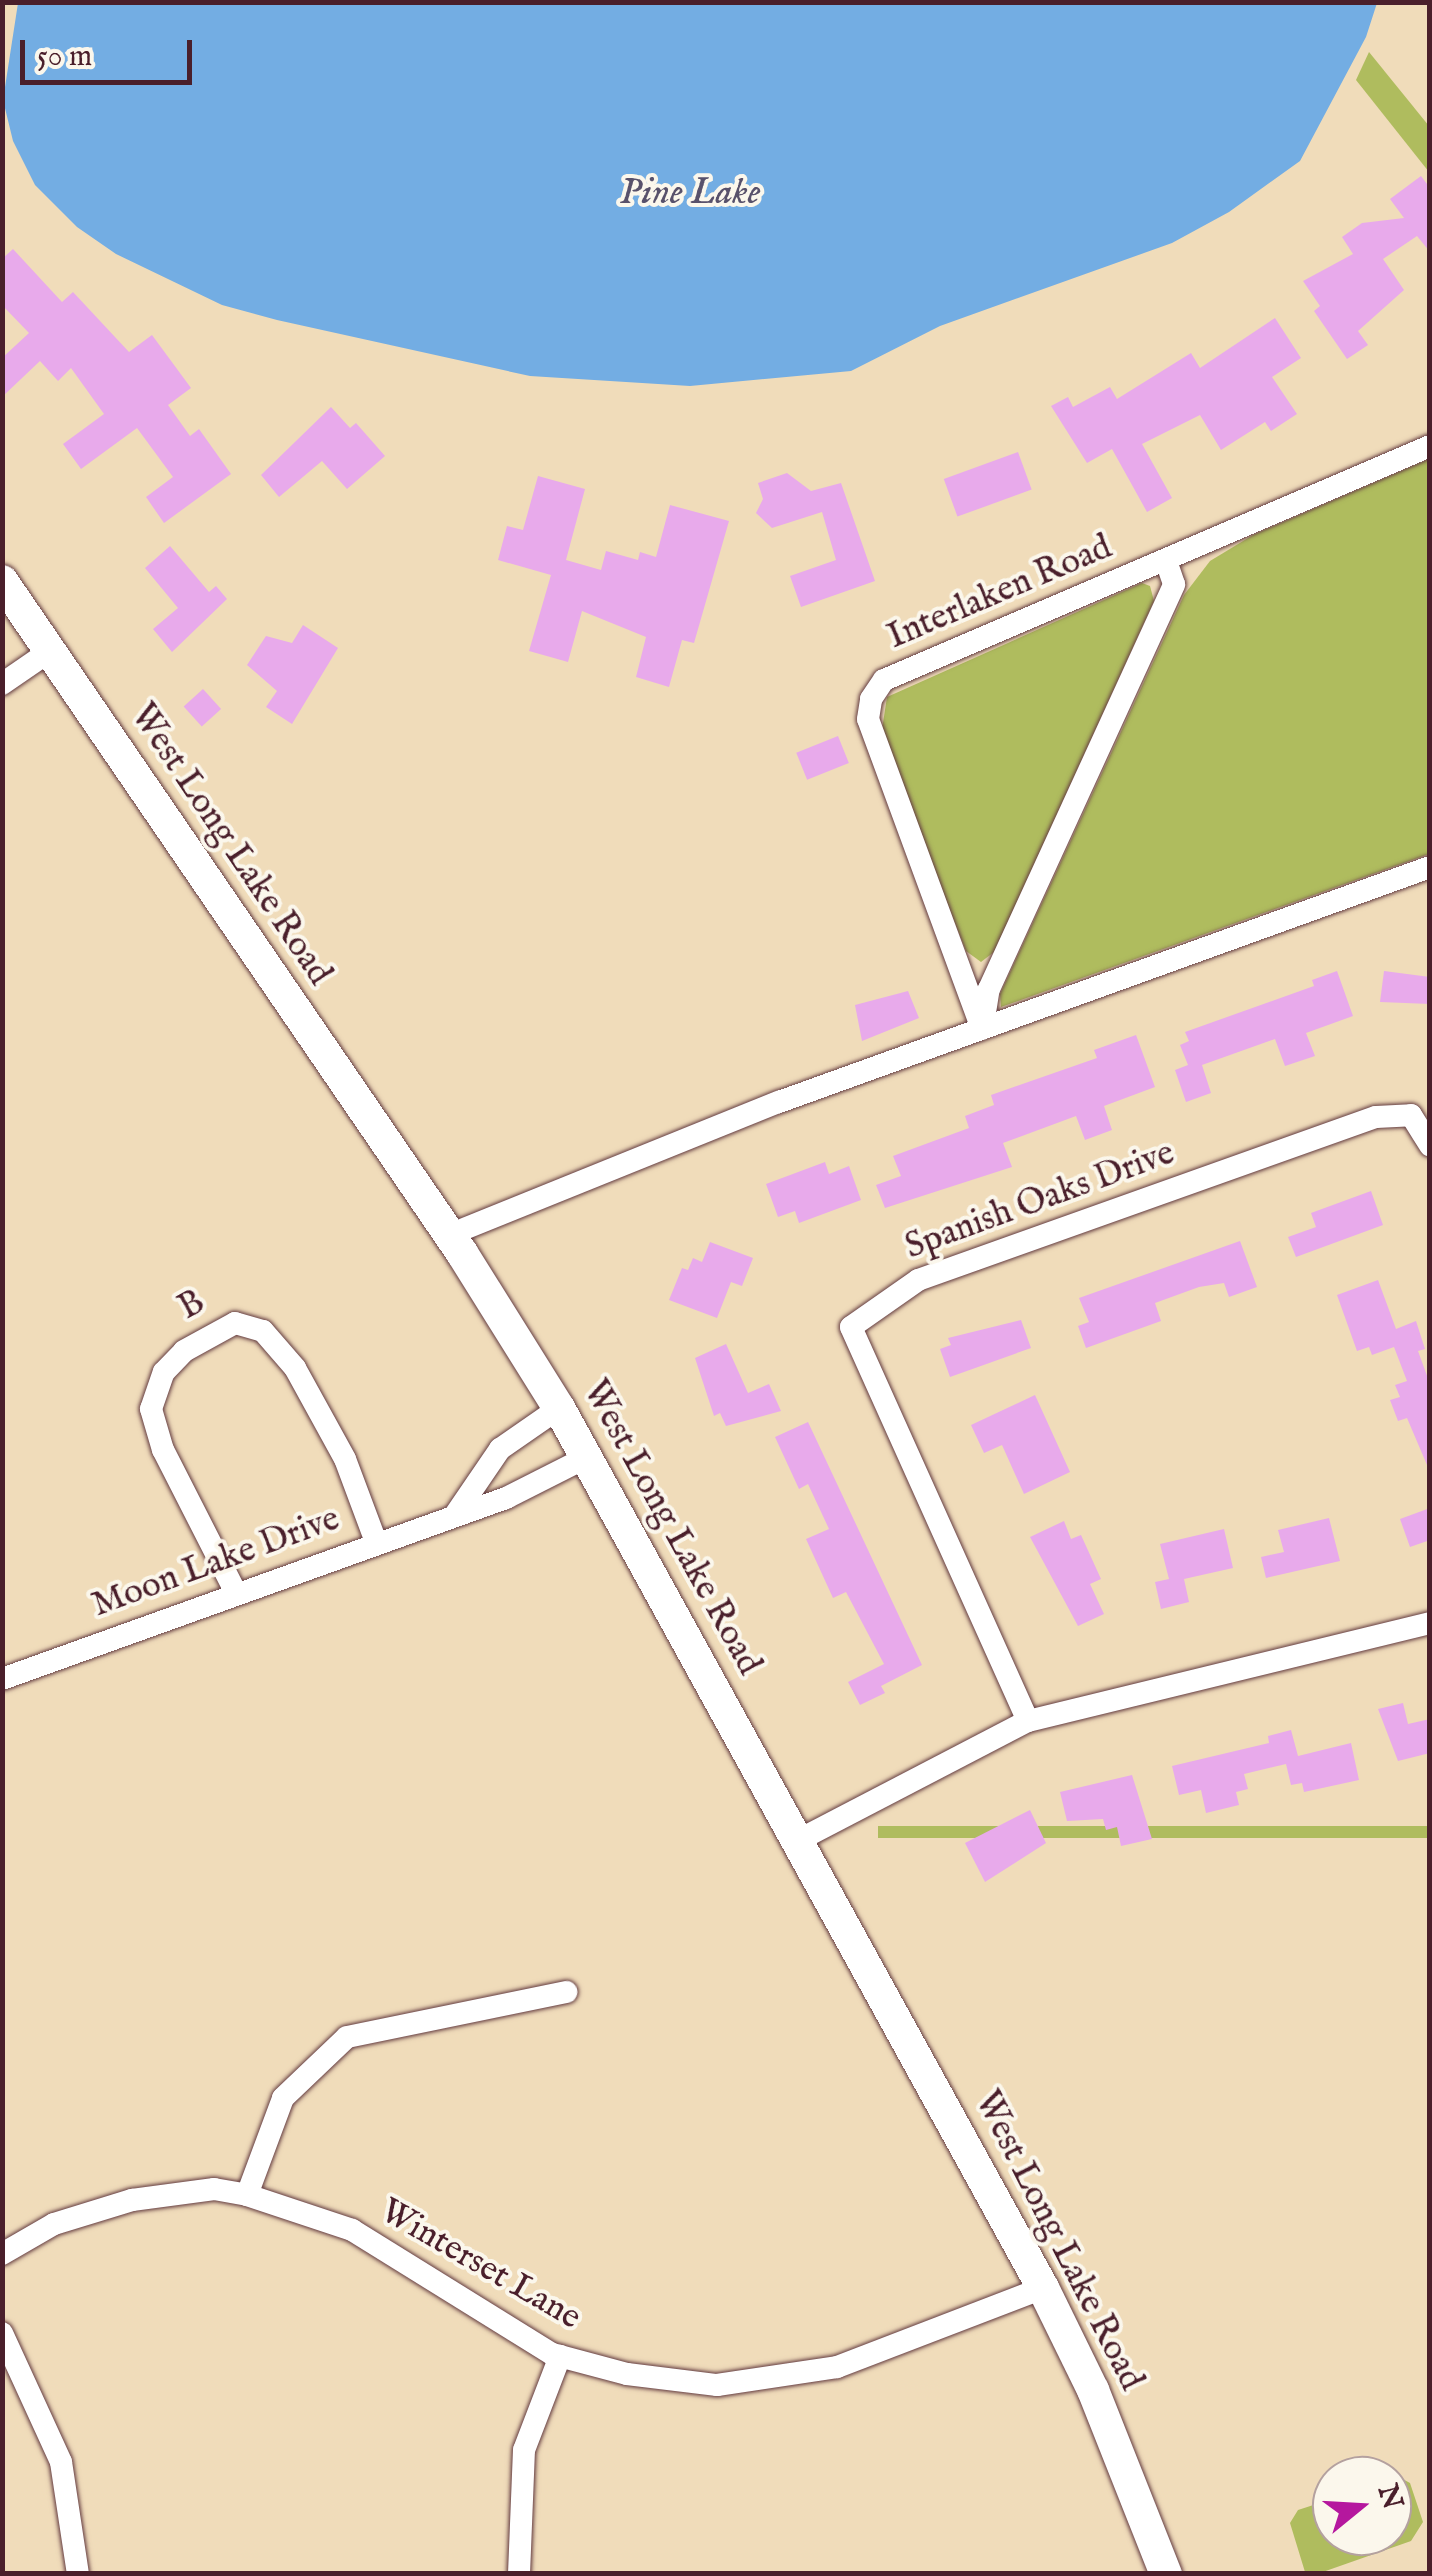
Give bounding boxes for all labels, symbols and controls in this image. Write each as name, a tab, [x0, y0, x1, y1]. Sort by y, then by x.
scale bar	[25, 20, 198, 82]
text: 50 m	[37, 38, 92, 76]
water label: Pine Lake	[620, 171, 760, 217]
street label: Interlaken Road	[882, 527, 1118, 659]
street label: West Long Lake Road	[120, 696, 340, 994]
street label: Spanish Oaks Drive	[900, 1133, 1180, 1269]
street label: B	[172, 1282, 212, 1330]
street label: West Long Lake Road	[573, 1373, 769, 1683]
street label: Moon Lake Drive	[87, 1499, 345, 1627]
street label: West Long Lake Road	[964, 2084, 1152, 2398]
street label: Winterset Lane	[372, 2191, 588, 2339]
north arrow	[1312, 2456, 1412, 2556]
text: N	[1369, 2480, 1409, 2514]

